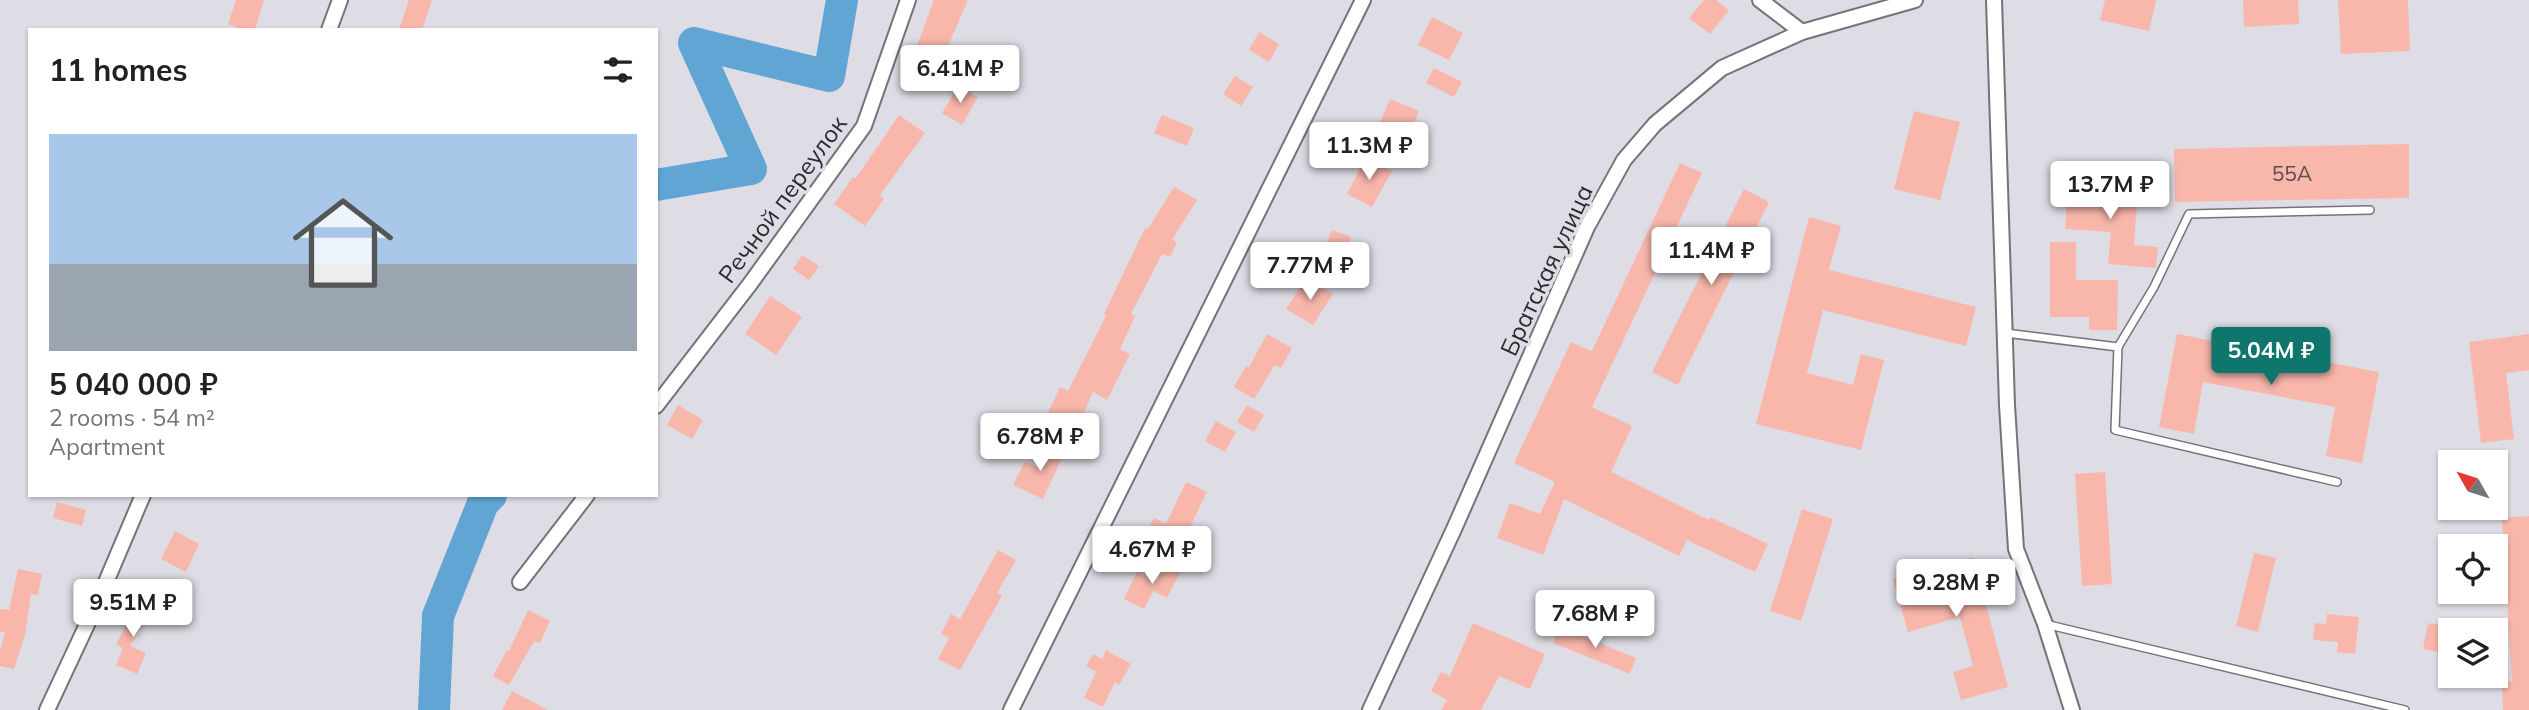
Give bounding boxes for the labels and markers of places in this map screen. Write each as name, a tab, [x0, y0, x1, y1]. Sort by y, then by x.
pin: 6.41M ₽	[895, 46, 1025, 105]
pin: 11.3M ₽	[1304, 122, 1434, 182]
pin: 13.7M ₽	[2045, 162, 2175, 221]
pin: 11.4M ₽	[1646, 228, 1776, 287]
pin: 7.77M ₽	[1245, 243, 1375, 302]
pin: 5.04M ₽	[2206, 328, 2336, 387]
pin: 6.78M ₽	[975, 414, 1105, 473]
pin: 4.67M ₽	[1087, 526, 1217, 586]
pin: 9.28M ₽	[1891, 560, 2021, 619]
pin: 9.51M ₽	[68, 580, 198, 639]
pin: 7.68M ₽	[1530, 590, 1660, 650]

